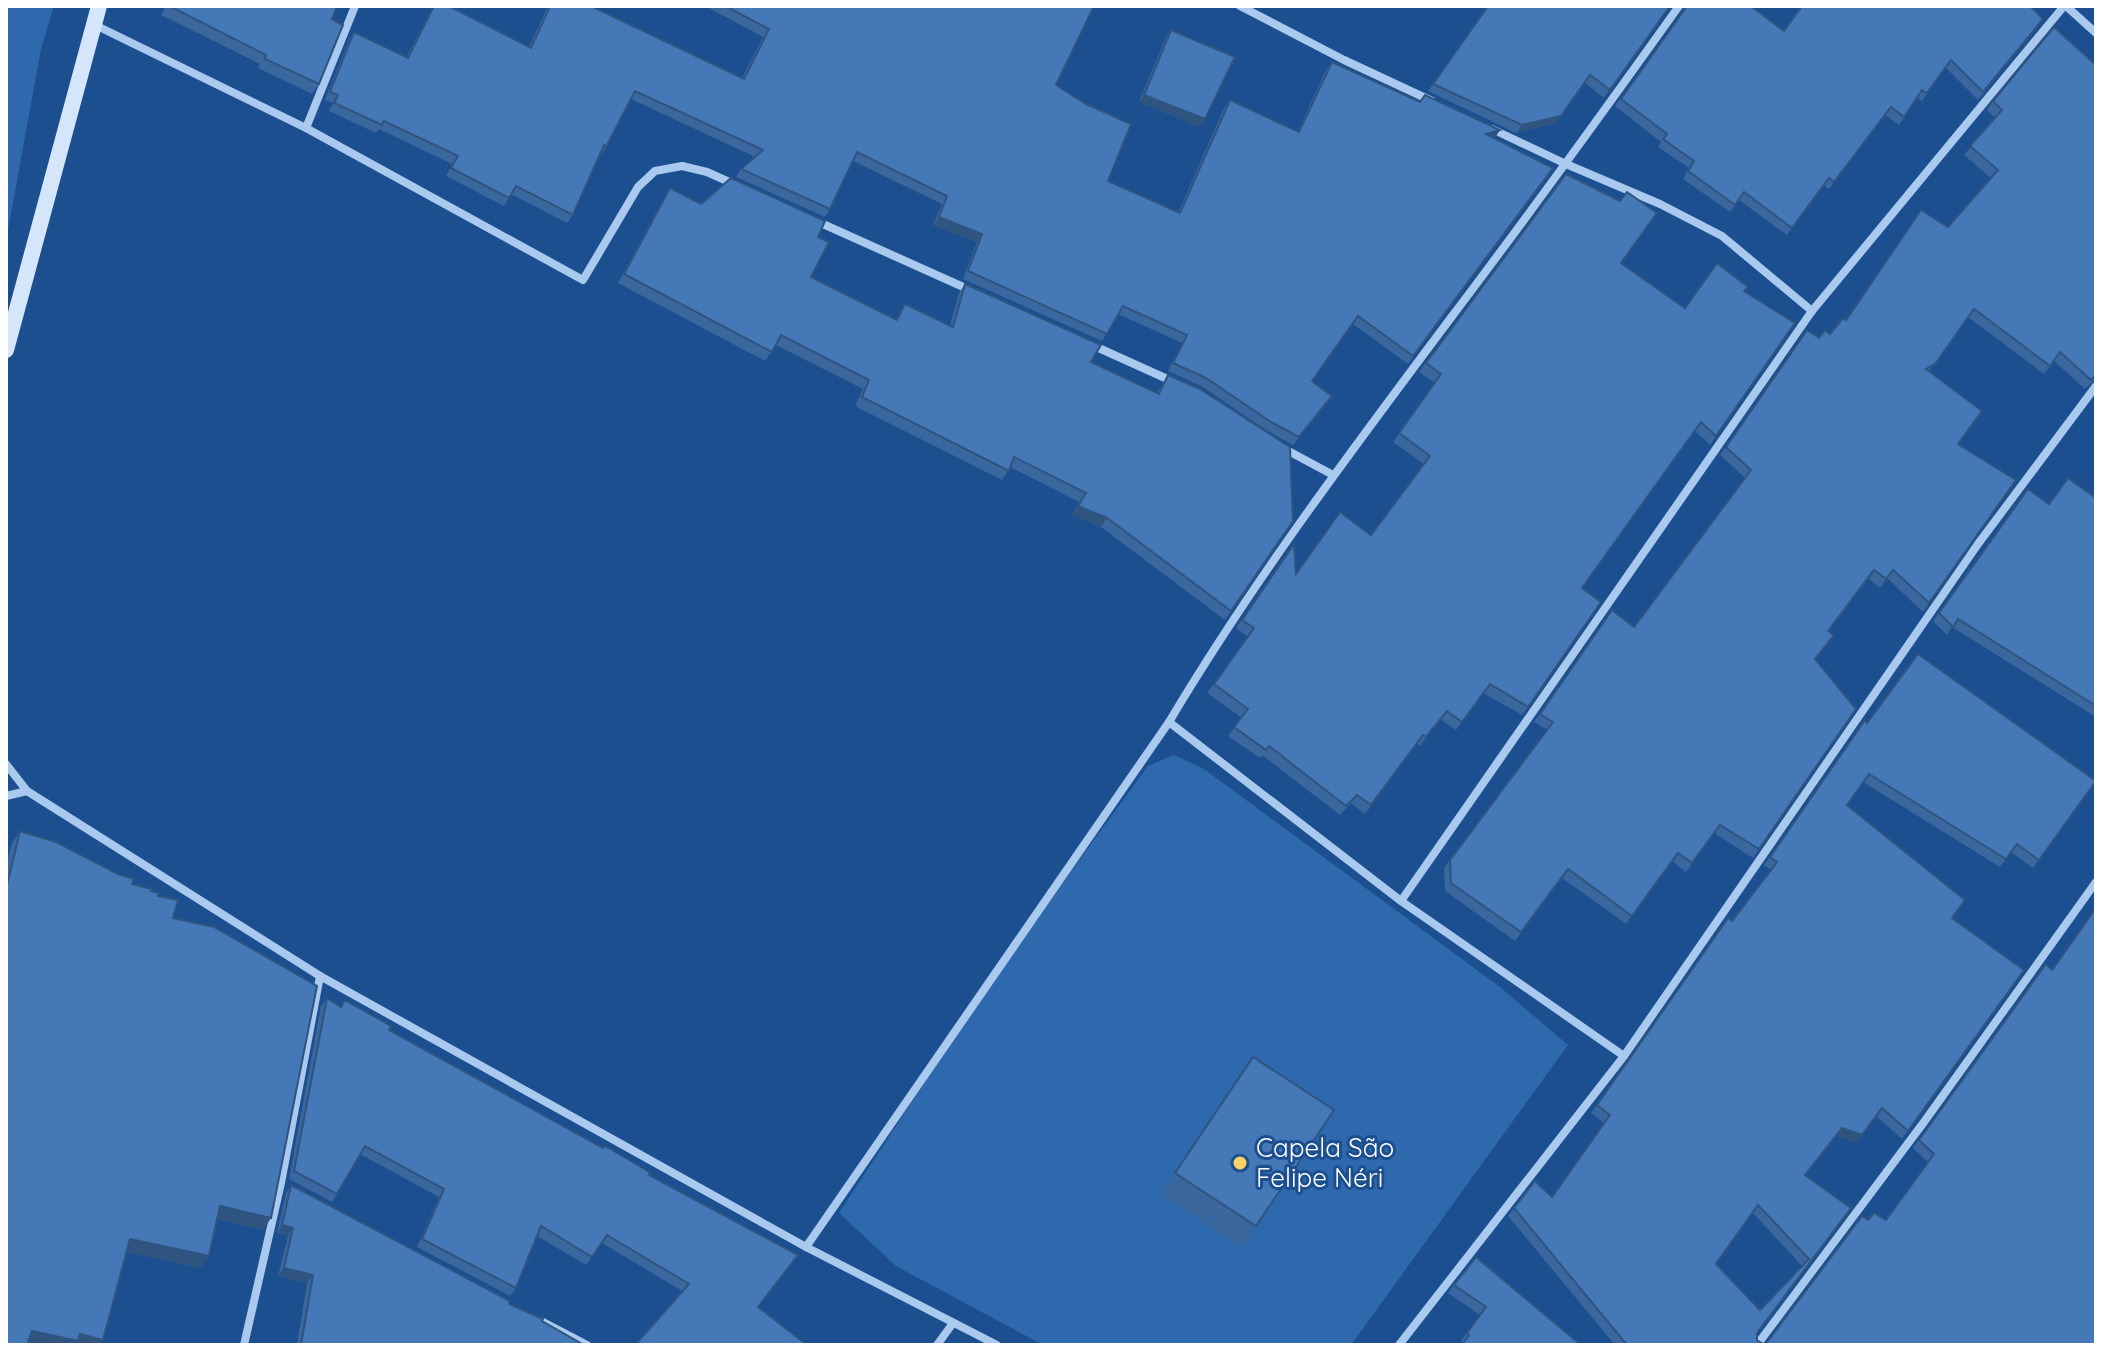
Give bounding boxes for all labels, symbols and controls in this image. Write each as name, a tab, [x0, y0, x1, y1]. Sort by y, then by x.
place label: Capela São Felipe Néri	[1256, 1131, 1394, 1194]
marker: Capela São Felipe Néri	[1231, 1154, 1249, 1172]

